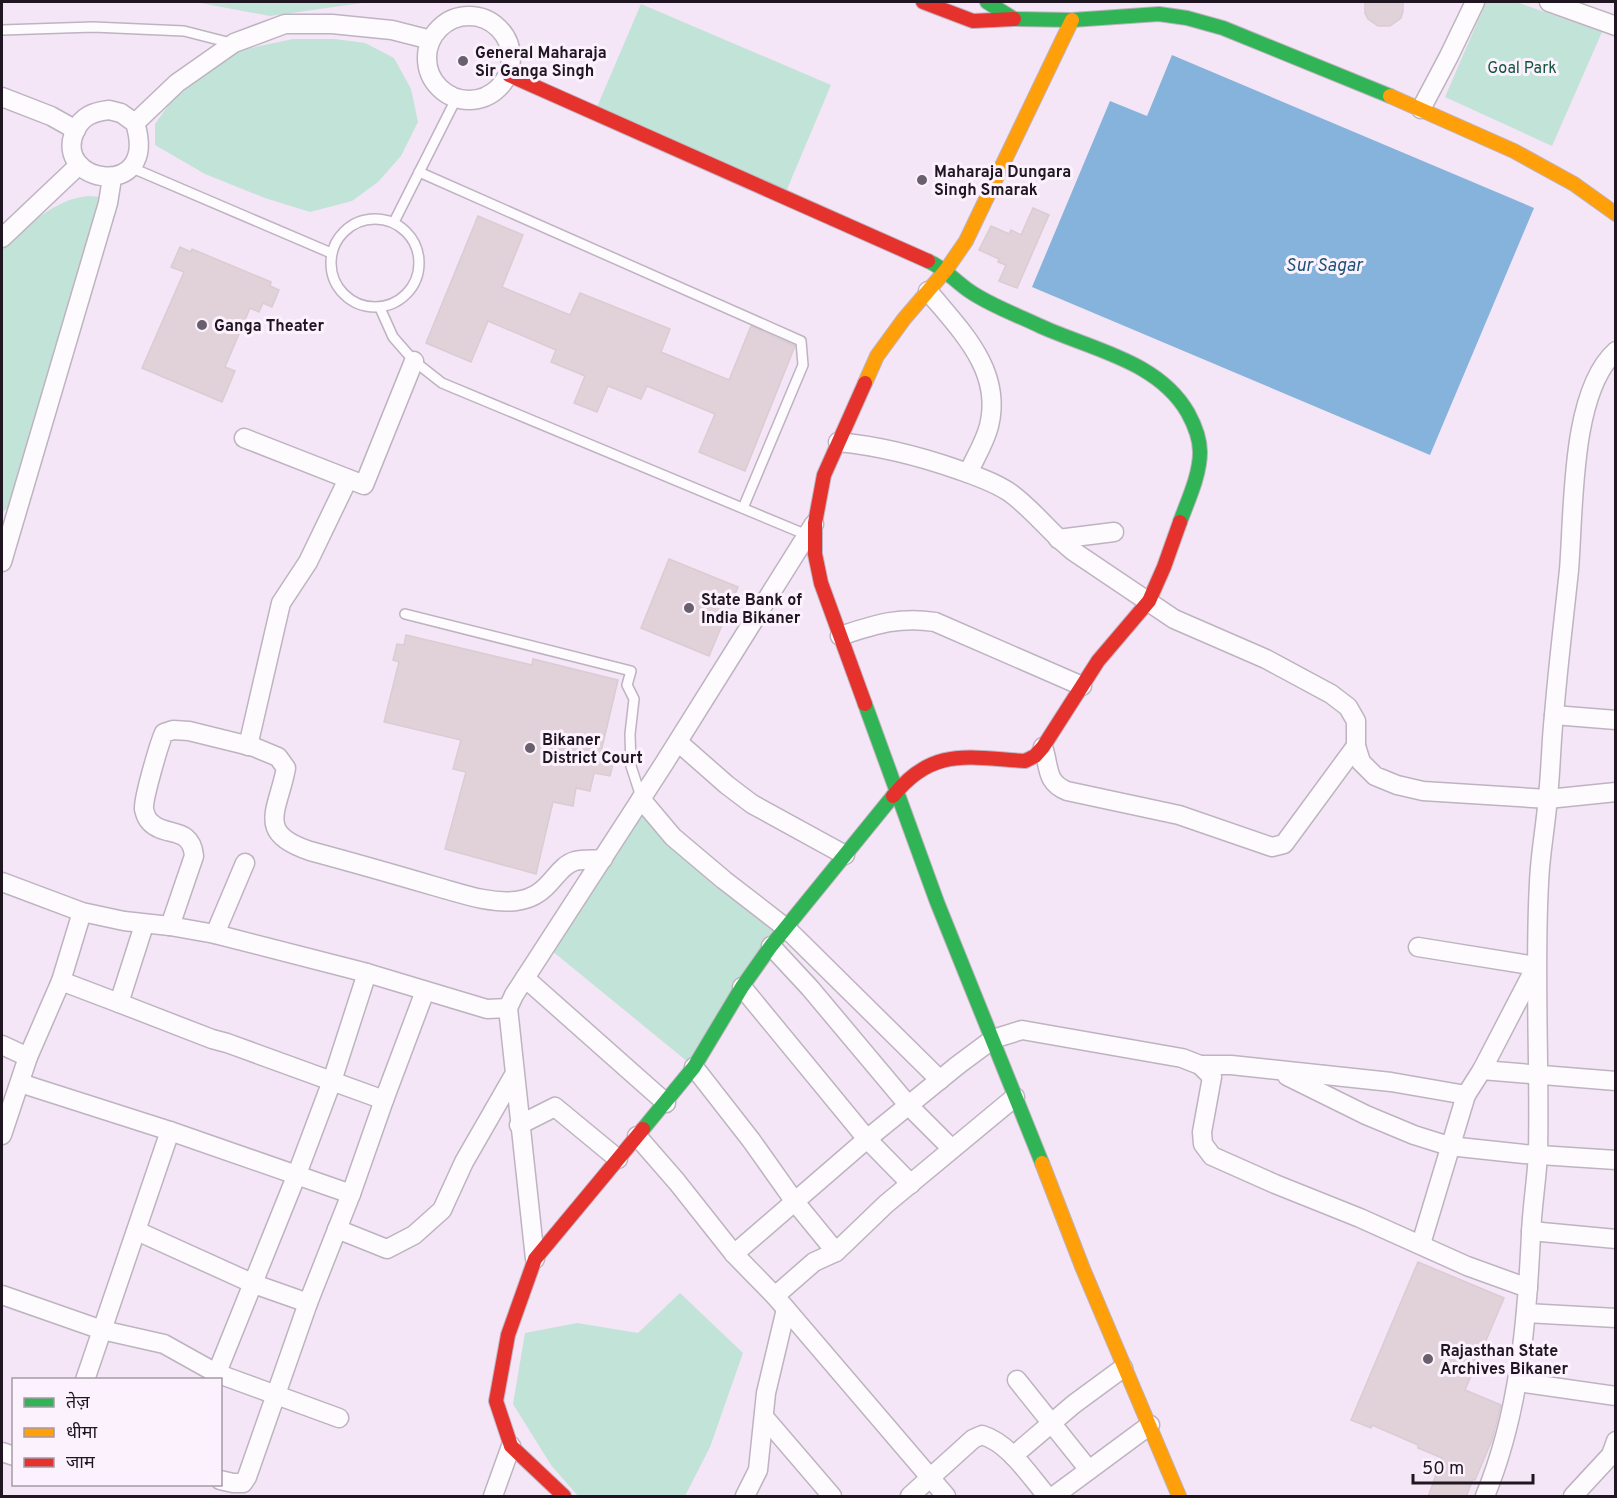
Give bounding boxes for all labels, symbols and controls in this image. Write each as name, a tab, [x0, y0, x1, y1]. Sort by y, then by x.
place label: General Maharaja Sir Ganga Singh	[475, 44, 607, 82]
marker: General Maharaja Sir Ganga Singh	[456, 54, 470, 68]
park label: Goal Park	[1487, 59, 1557, 79]
place label: Maharaja Dungara Singh Smarak	[934, 163, 1071, 201]
marker: Maharaja Dungara Singh Smarak	[915, 173, 929, 187]
water label: Sur Sagar	[1286, 255, 1365, 278]
place label: Ganga Theater	[214, 317, 325, 337]
marker: Ganga Theater	[195, 318, 209, 332]
place label: State Bank of India Bikaner	[701, 591, 802, 629]
marker: State Bank of India Bikaner	[682, 601, 696, 615]
place label: Bikaner District Court	[542, 731, 643, 769]
marker: Bikaner District Court	[523, 741, 537, 755]
place label: Rajasthan State Archives Bikaner	[1440, 1342, 1569, 1380]
marker: Rajasthan State Archives Bikaner	[1421, 1352, 1435, 1366]
legend	[12, 1378, 222, 1486]
text: तेज़	[66, 1391, 90, 1415]
text: धीमा	[66, 1422, 97, 1445]
scale bar	[1413, 1447, 1533, 1485]
text: जाम	[66, 1452, 96, 1475]
text: 50 m	[1422, 1458, 1464, 1481]

